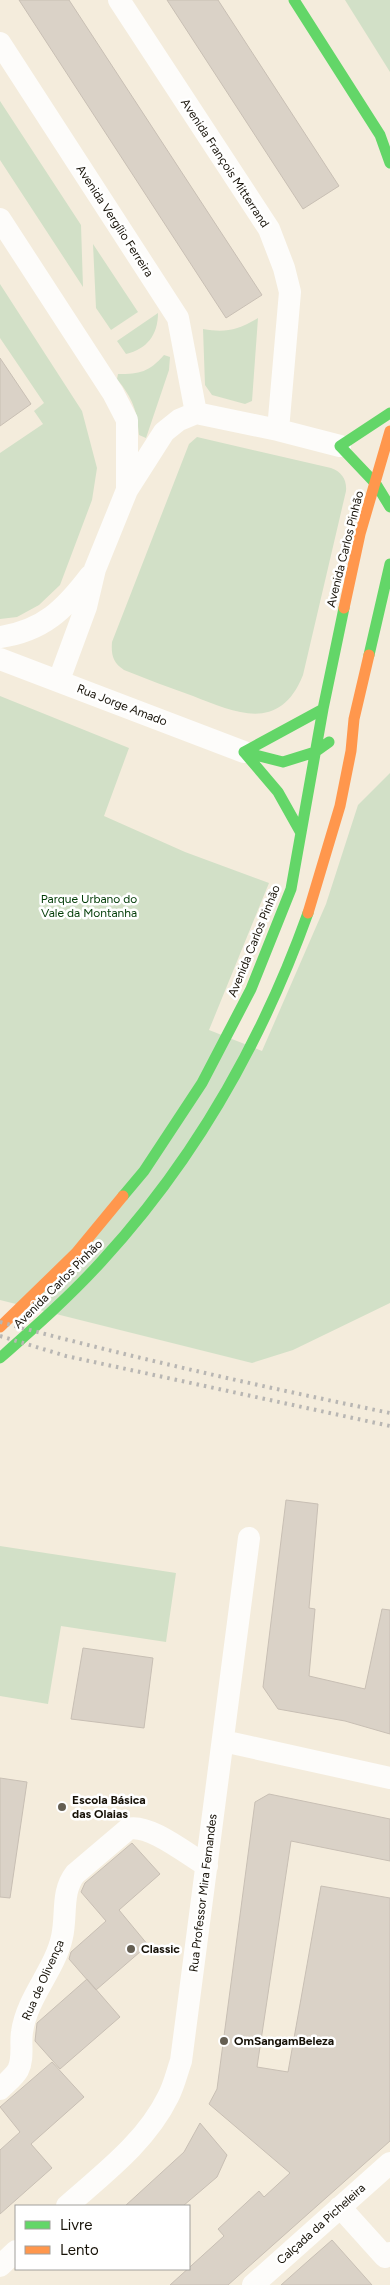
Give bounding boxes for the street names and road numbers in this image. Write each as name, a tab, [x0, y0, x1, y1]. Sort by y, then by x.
street label: Avenida François Mitterrand	[178, 96, 272, 230]
street label: Avenida Vergílio Ferreira	[74, 162, 156, 280]
street label: Avenida Carlos Pinhão	[324, 489, 366, 609]
street label: Rua Jorge Amado	[75, 681, 169, 729]
street label: Avenida Carlos Pinhão	[225, 883, 283, 999]
street label: Avenida Carlos Pinhão	[11, 1237, 105, 1331]
street label: Rua Professor Mira Fernandes	[186, 1813, 220, 1973]
street label: Rua de Olivença	[19, 1938, 67, 2022]
street label: Calçada da Picheleira	[274, 2181, 368, 2267]

